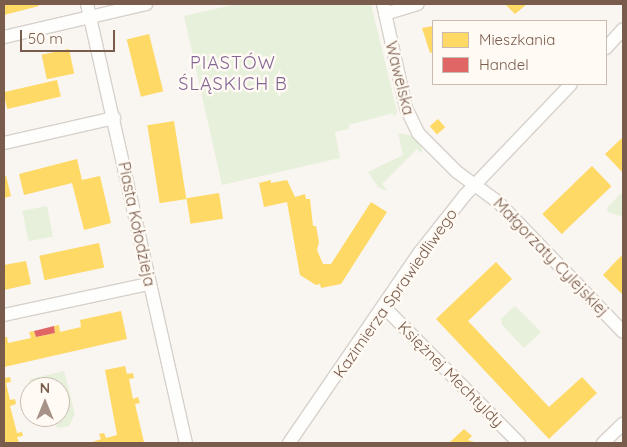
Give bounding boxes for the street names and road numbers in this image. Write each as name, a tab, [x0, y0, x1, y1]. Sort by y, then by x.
street label: Wawelska	[382, 39, 418, 117]
street label: Piasta Kołodzieja	[114, 160, 160, 288]
street label: Małgorzaty Cylejskiej	[489, 194, 613, 320]
street label: Kazimierza Sprawiedliwego	[329, 205, 461, 381]
street label: Księżnej Mechtyldy	[394, 317, 508, 431]

